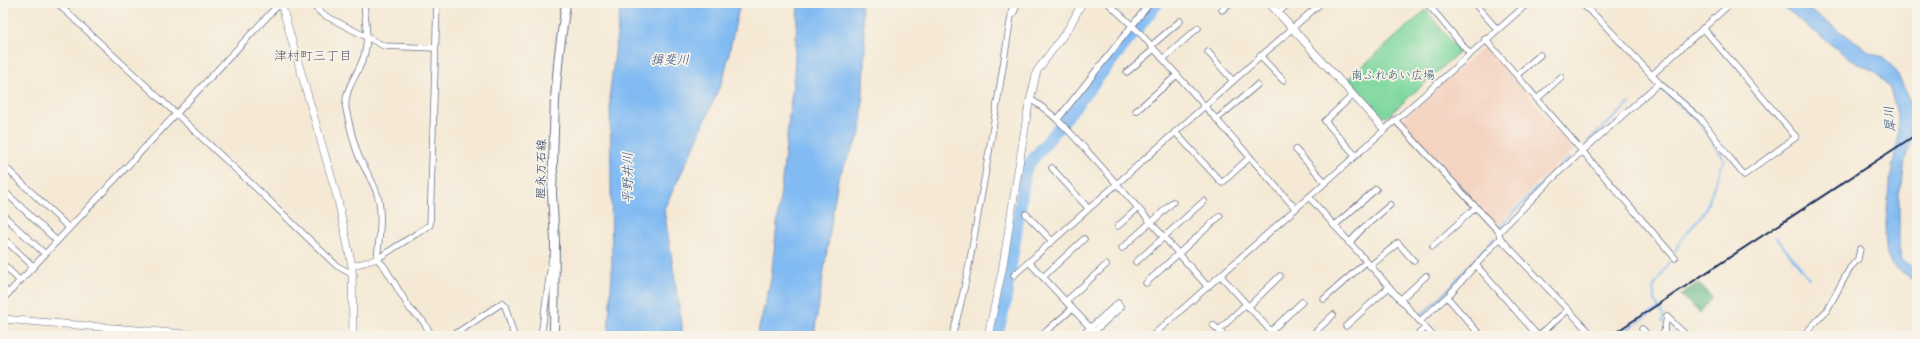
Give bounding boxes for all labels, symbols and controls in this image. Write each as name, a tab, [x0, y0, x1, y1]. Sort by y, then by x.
district label: 津村町三丁目	[274, 46, 352, 67]
water label: 揖斐川	[650, 50, 690, 71]
park label: 南ふれあい広場	[1351, 66, 1435, 85]
water label: 犀川	[1879, 105, 1902, 133]
street label: 脛永万石線	[531, 139, 552, 199]
water label: 平野井川	[618, 152, 639, 204]

